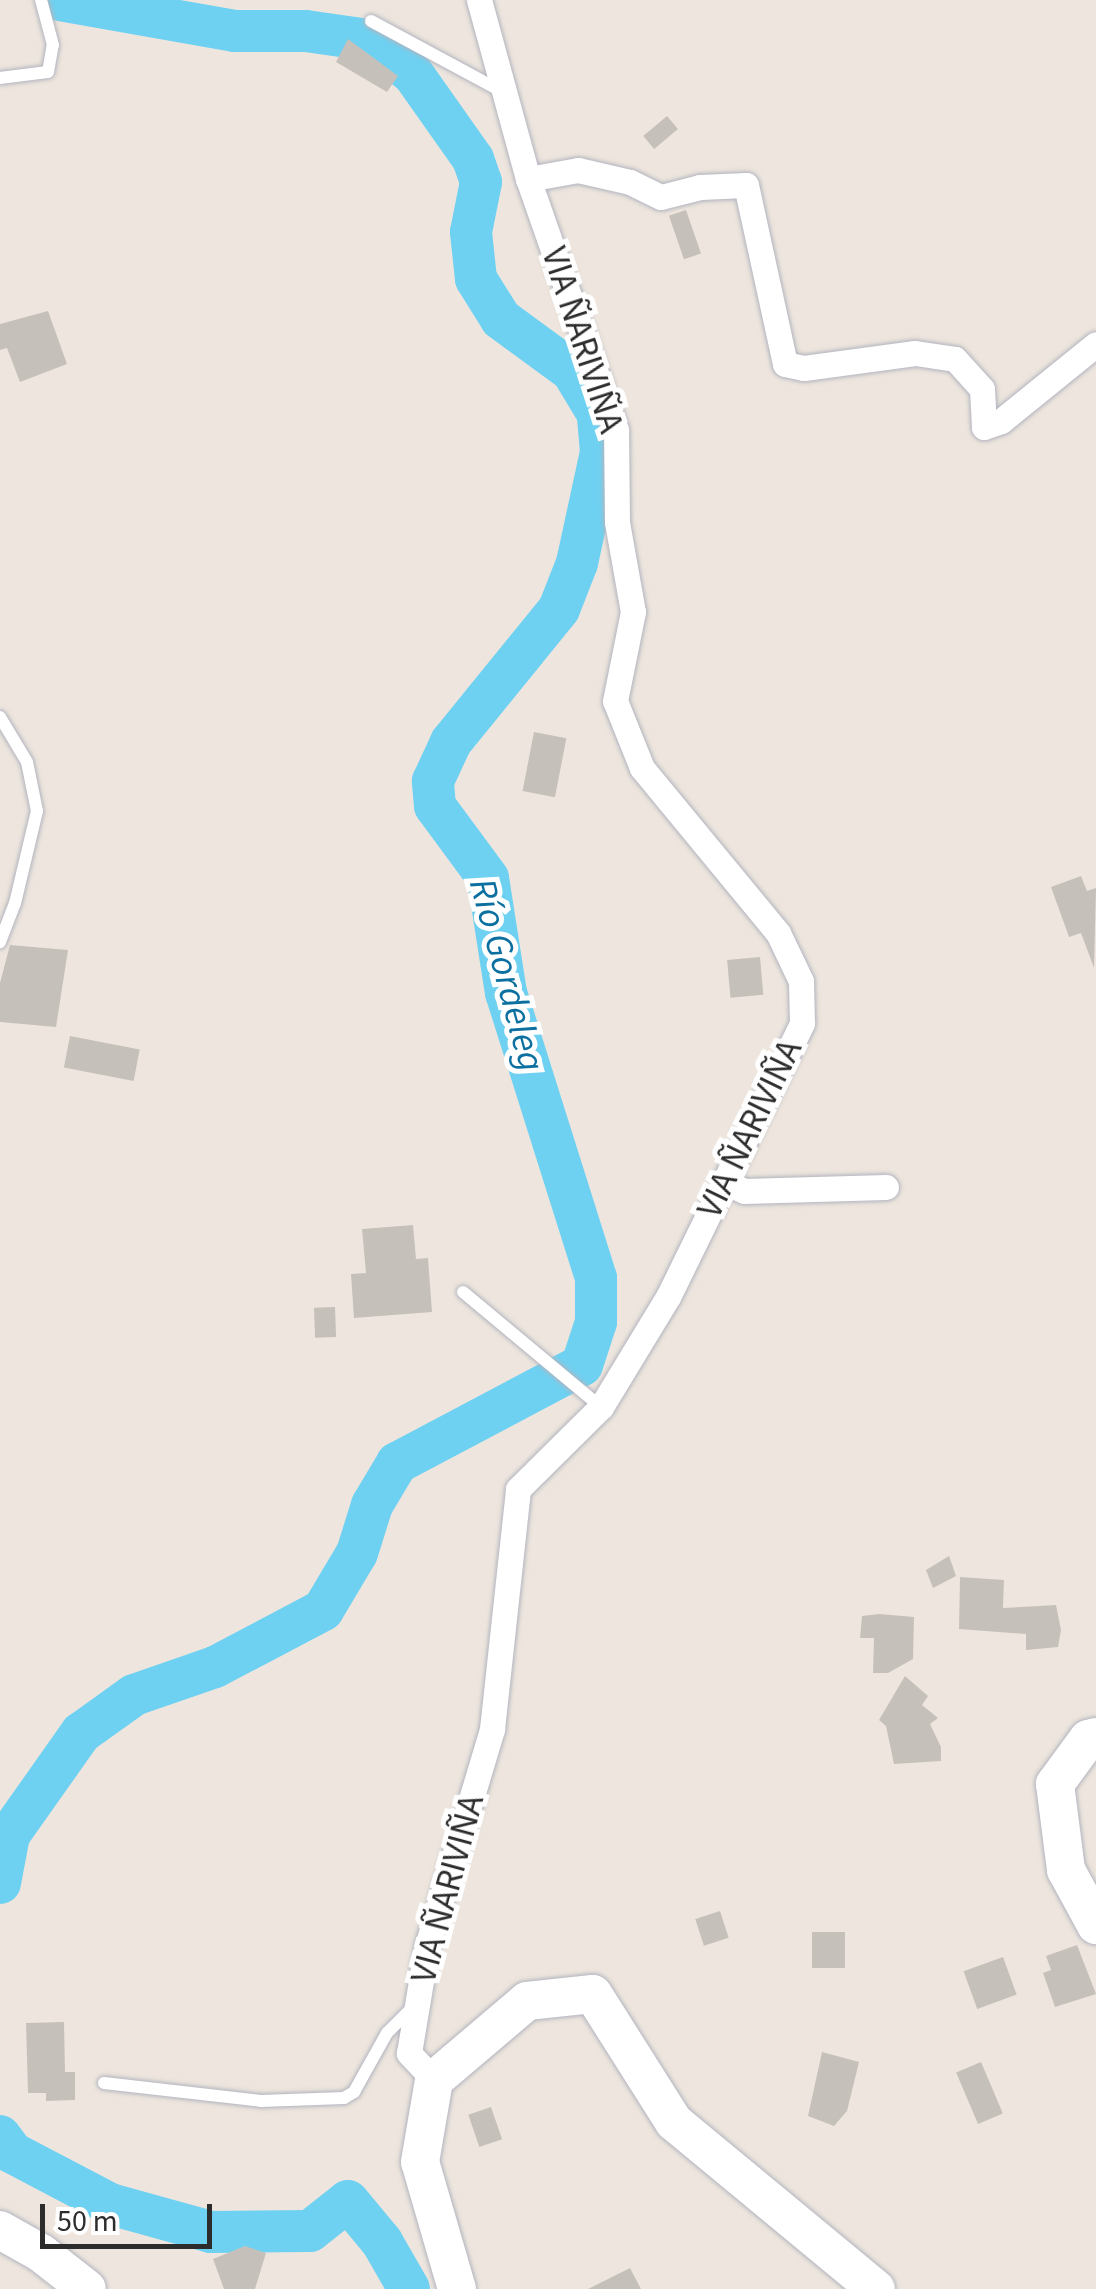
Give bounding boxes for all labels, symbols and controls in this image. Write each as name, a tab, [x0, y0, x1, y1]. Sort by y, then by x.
street label: VIA ÑARIVIÑA	[532, 242, 632, 438]
water label: Río Gordeleg	[458, 873, 554, 1077]
street label: VIA ÑARIVIÑA	[689, 1033, 811, 1225]
street label: VIA ÑARIVIÑA	[403, 1790, 493, 1988]
scale bar	[45, 2184, 218, 2246]
text: 50 m	[57, 2200, 118, 2243]

